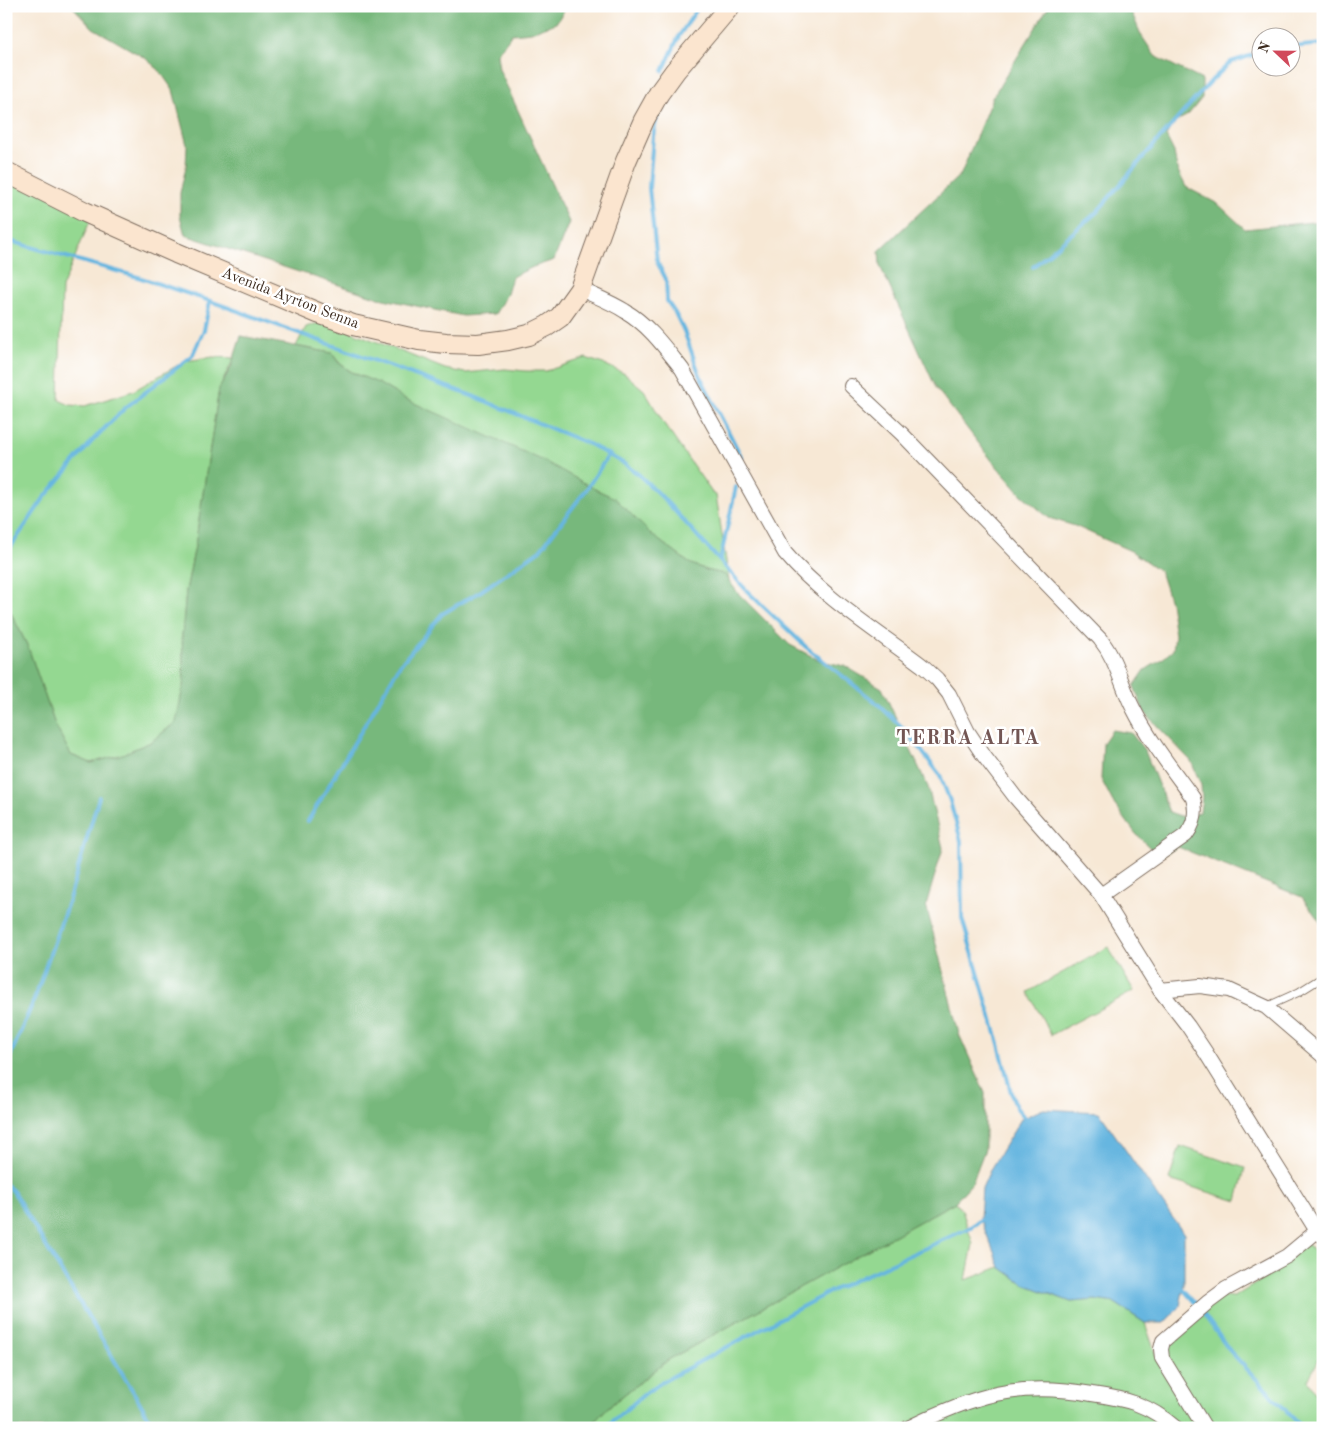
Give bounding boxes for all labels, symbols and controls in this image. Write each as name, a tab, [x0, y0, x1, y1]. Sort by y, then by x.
north arrow	[1252, 28, 1302, 78]
text: N	[1256, 40, 1273, 55]
street label: Avenida Ayrton Senna	[219, 266, 361, 332]
district label: TERRA ALTA	[896, 729, 1040, 749]

